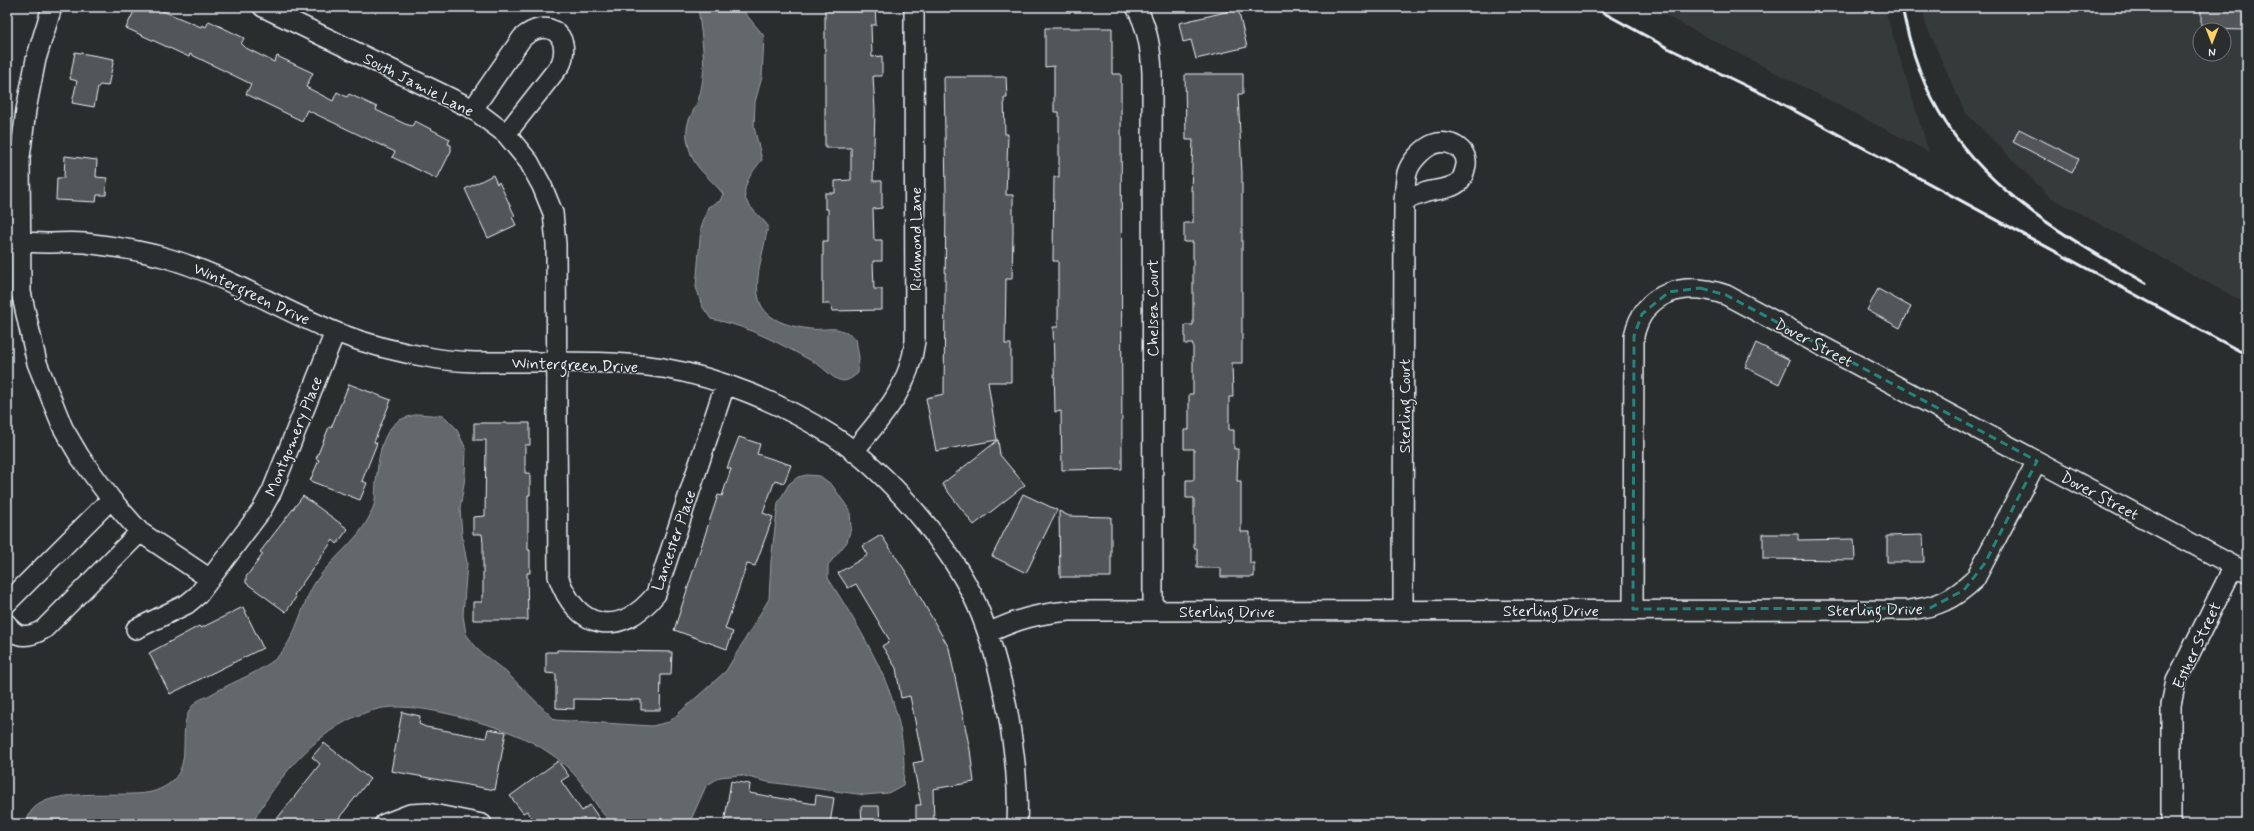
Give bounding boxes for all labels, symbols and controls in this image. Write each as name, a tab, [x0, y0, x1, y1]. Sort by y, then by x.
north arrow	[2192, 22, 2232, 62]
text: N	[2208, 44, 2216, 58]
street label: South Jamie Lane	[359, 48, 477, 122]
street label: Richmond Lane	[906, 187, 927, 291]
street label: Wintergreen Drive	[189, 258, 313, 332]
street label: Chelsea Court	[1143, 259, 1164, 357]
street label: Dover Street	[1771, 314, 1856, 373]
street label: Wintergreen Drive	[511, 353, 639, 379]
street label: Sterling Court	[1395, 359, 1417, 453]
street label: Montgomery Place	[261, 373, 328, 500]
street label: Dover Street	[2057, 467, 2142, 526]
street label: Lancester Place	[647, 487, 702, 594]
street label: Esther Street	[2168, 598, 2227, 692]
street label: Sterling Drive	[1827, 599, 1923, 623]
street label: Sterling Drive	[1503, 601, 1599, 623]
street label: Sterling Drive	[1179, 602, 1275, 624]

